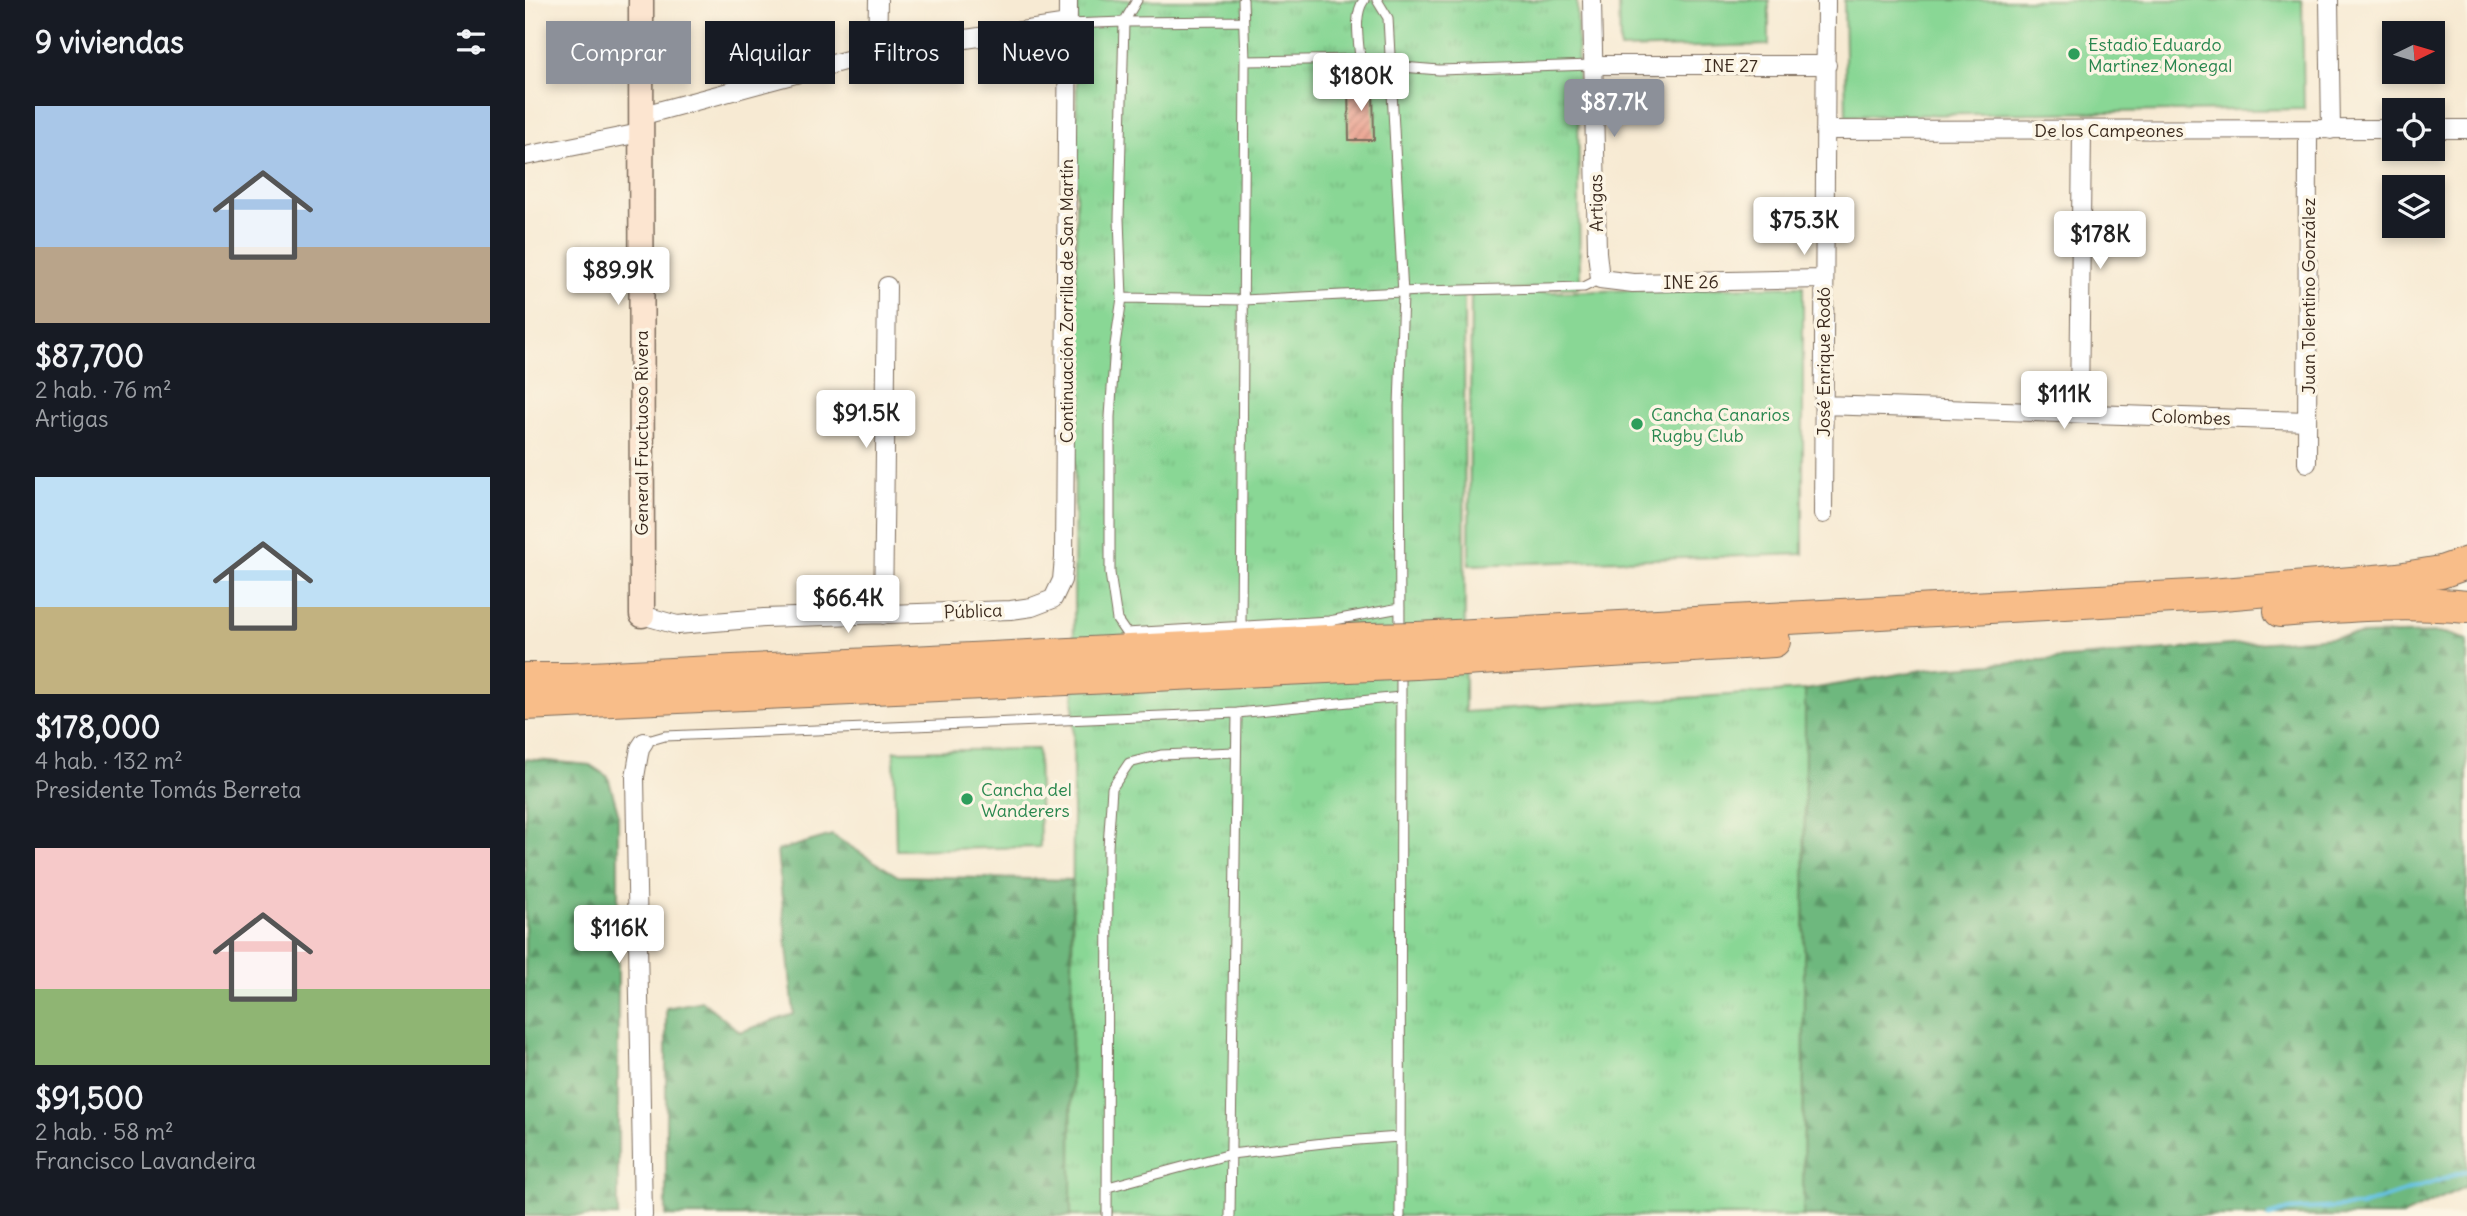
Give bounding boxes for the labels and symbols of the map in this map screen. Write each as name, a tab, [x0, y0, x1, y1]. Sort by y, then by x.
north arrow	[2382, 21, 2445, 84]
place label: Estadio Eduardo Martínez Monegal	[2088, 33, 2232, 77]
marker: Estadio Eduardo Martínez Monegal	[2066, 46, 2082, 62]
pin: $180K	[1312, 54, 1410, 113]
street label: INE 27	[1704, 54, 1758, 77]
pin: $87.7K	[1557, 80, 1671, 139]
street label: De los Campeones	[2034, 119, 2184, 142]
street label: Continuación Zorrilla de San Martín	[1055, 159, 1078, 443]
street label: Artigas	[1584, 174, 1608, 232]
street label: Juan Tolentino González	[2297, 197, 2320, 394]
pin: $75.3K	[1747, 198, 1861, 257]
pin: $178K	[2051, 212, 2149, 271]
pin: $89.9K	[561, 247, 675, 307]
street label: INE 26	[1663, 270, 1719, 294]
street label: José Enrique Rodó	[1812, 287, 1835, 437]
street label: General Fructuoso Rivera	[630, 330, 653, 536]
pin: $111K	[2015, 372, 2113, 431]
pin: $91.5K	[809, 391, 923, 450]
place label: Cancha Canarios Rugby Club	[1651, 403, 1790, 447]
street label: Colombes	[2151, 404, 2231, 430]
marker: Cancha Canarios Rugby Club	[1629, 416, 1645, 432]
pin: $66.4K	[791, 576, 905, 635]
street label: Pública	[943, 598, 1003, 624]
place label: Cancha del Wanderers	[981, 778, 1072, 822]
marker: Cancha del Wanderers	[959, 791, 975, 807]
pin: $116K	[570, 906, 668, 965]

